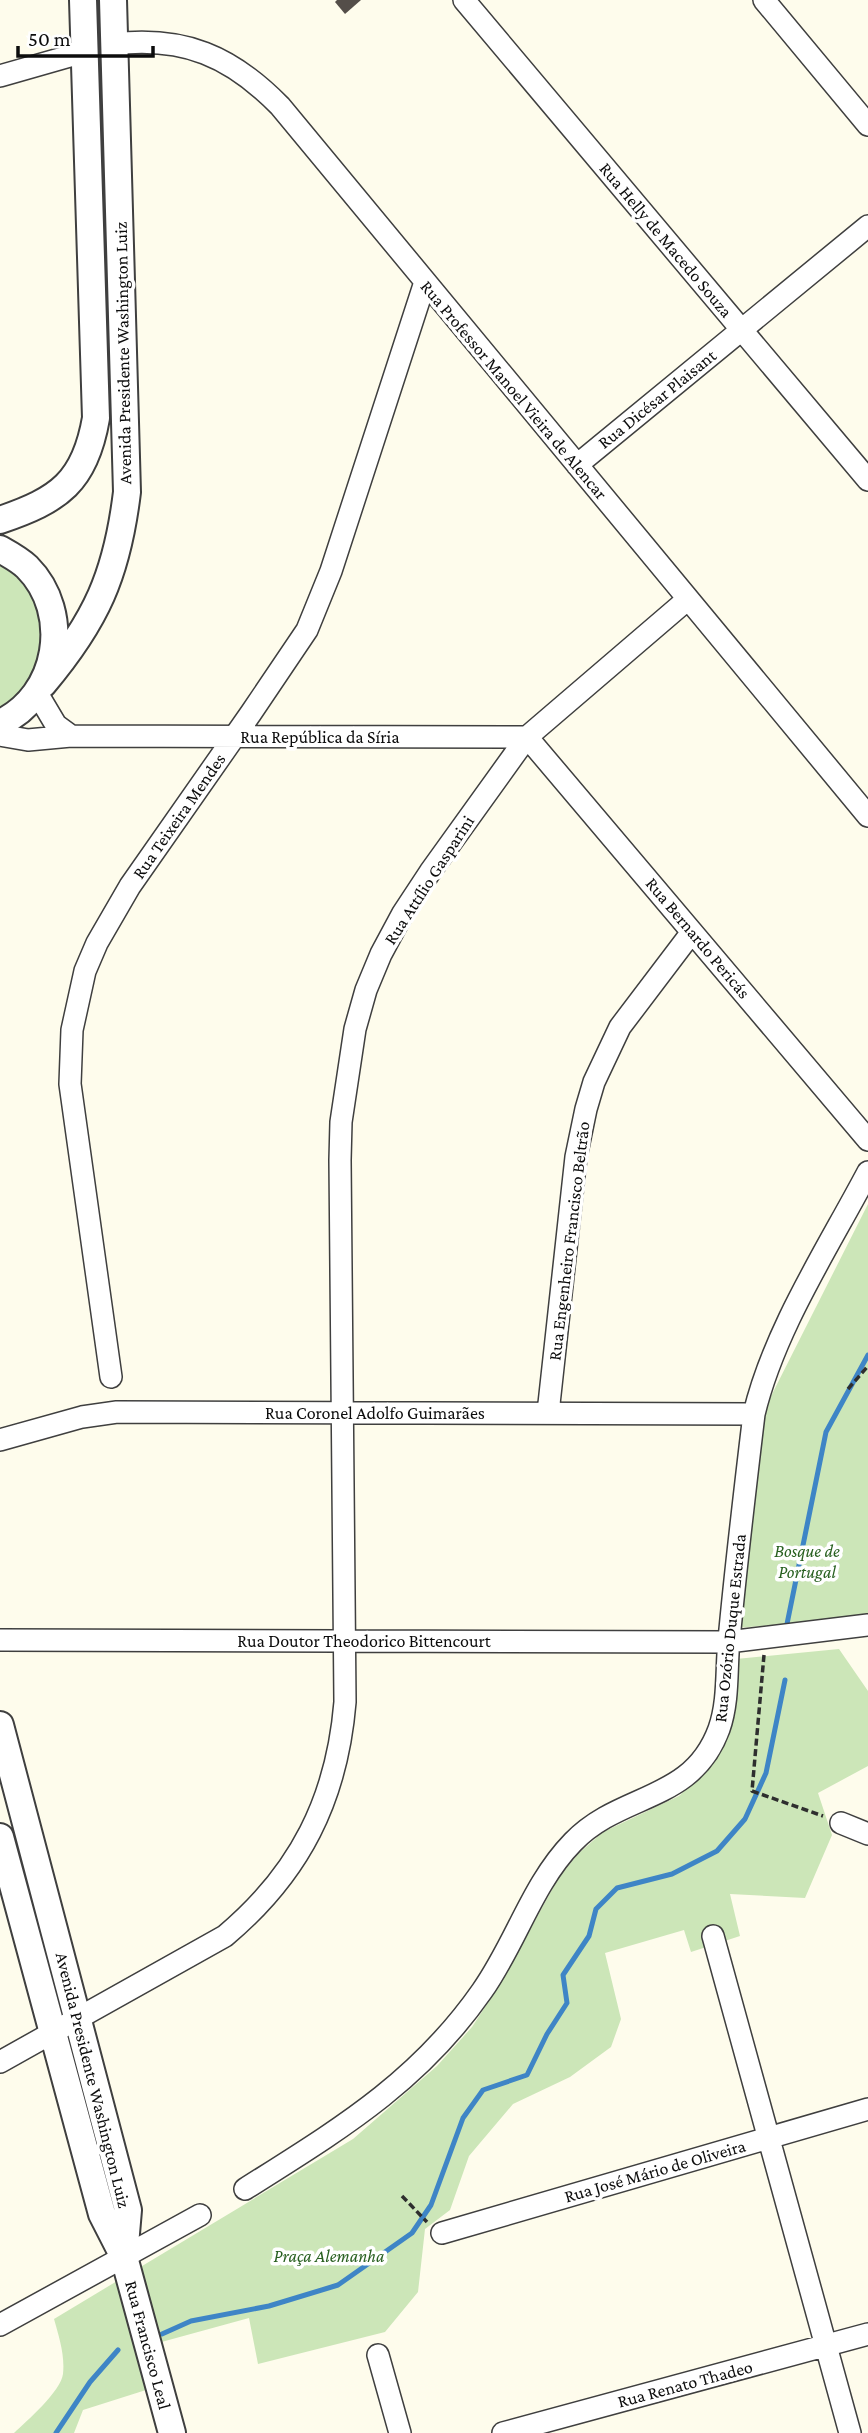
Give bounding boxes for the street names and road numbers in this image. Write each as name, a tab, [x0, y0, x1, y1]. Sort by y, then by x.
street label: Rua Helly de Macedo Souza	[595, 159, 737, 321]
street label: Avenida Presidente Washington Luiz	[111, 221, 135, 485]
street label: Rua Professor Manoel Vieira de Alencar	[417, 277, 612, 504]
street label: Rua Dicésar Plaisant	[594, 345, 721, 453]
street label: Rua República da Síria	[240, 727, 400, 747]
street label: Rua Teixeira Mendes	[128, 750, 230, 882]
street label: Rua Attílio Gasparini	[380, 812, 478, 948]
street label: Rua Bernardo Pericás	[642, 874, 754, 1002]
street label: Rua Engenheiro Francisco Beltrão	[544, 1120, 594, 1362]
street label: Rua Coronel Adolfo Guimarães	[265, 1403, 485, 1423]
street label: Rua Ozório Duque Estrada	[710, 1533, 750, 1723]
street label: Rua Doutor Theodorico Bittencourt	[237, 1631, 492, 1651]
street label: Avenida Presidente Washington Luiz	[52, 1950, 135, 2210]
street label: Rua José Mário de Oliveira	[562, 2136, 748, 2206]
street label: Rua Francisco Leal	[121, 2278, 175, 2412]
street label: Rua Renato Thadeo	[615, 2356, 755, 2412]

